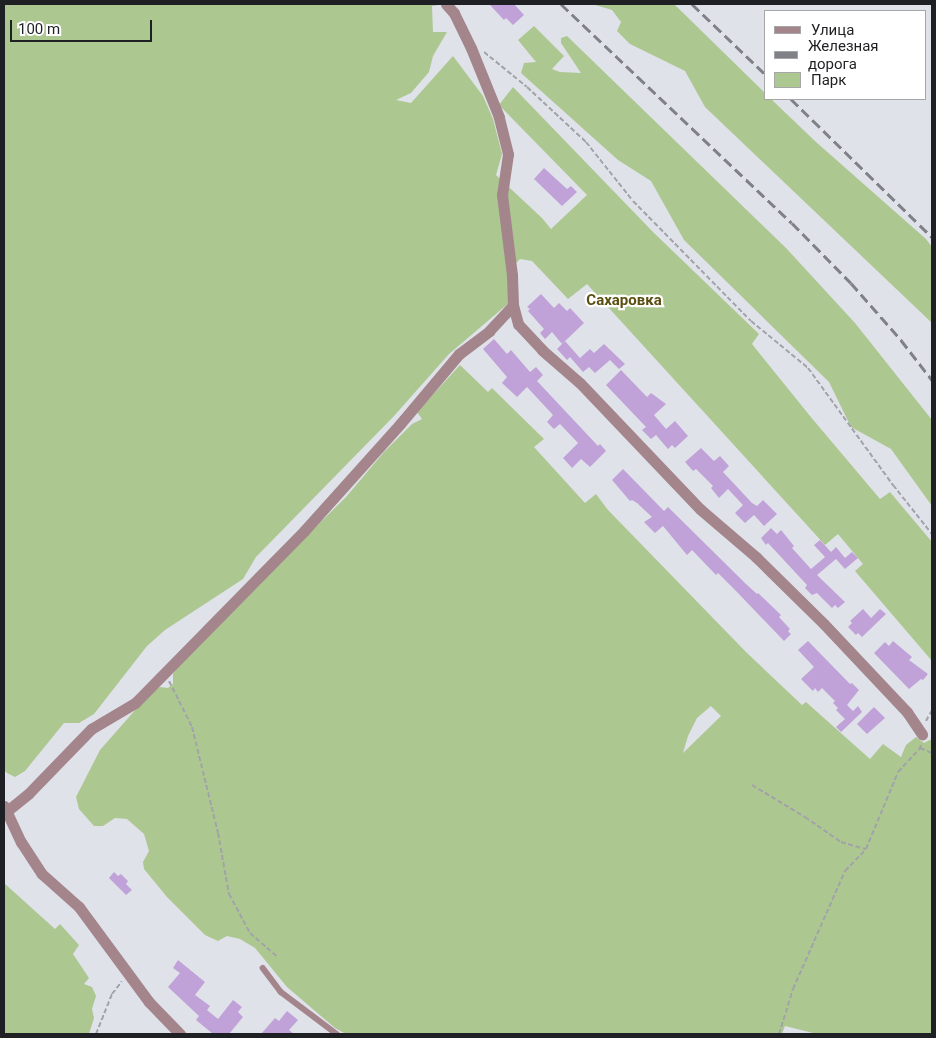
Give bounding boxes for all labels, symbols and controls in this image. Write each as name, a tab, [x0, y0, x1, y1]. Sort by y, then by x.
scale bar	[12, 10, 155, 42]
legend	[764, 10, 926, 100]
text: 100 m	[18, 20, 60, 38]
text: Улица	[811, 21, 854, 39]
text: Железная дорога	[808, 37, 879, 73]
text: Парк	[811, 71, 846, 89]
district label: Сахаровка	[586, 292, 662, 310]

